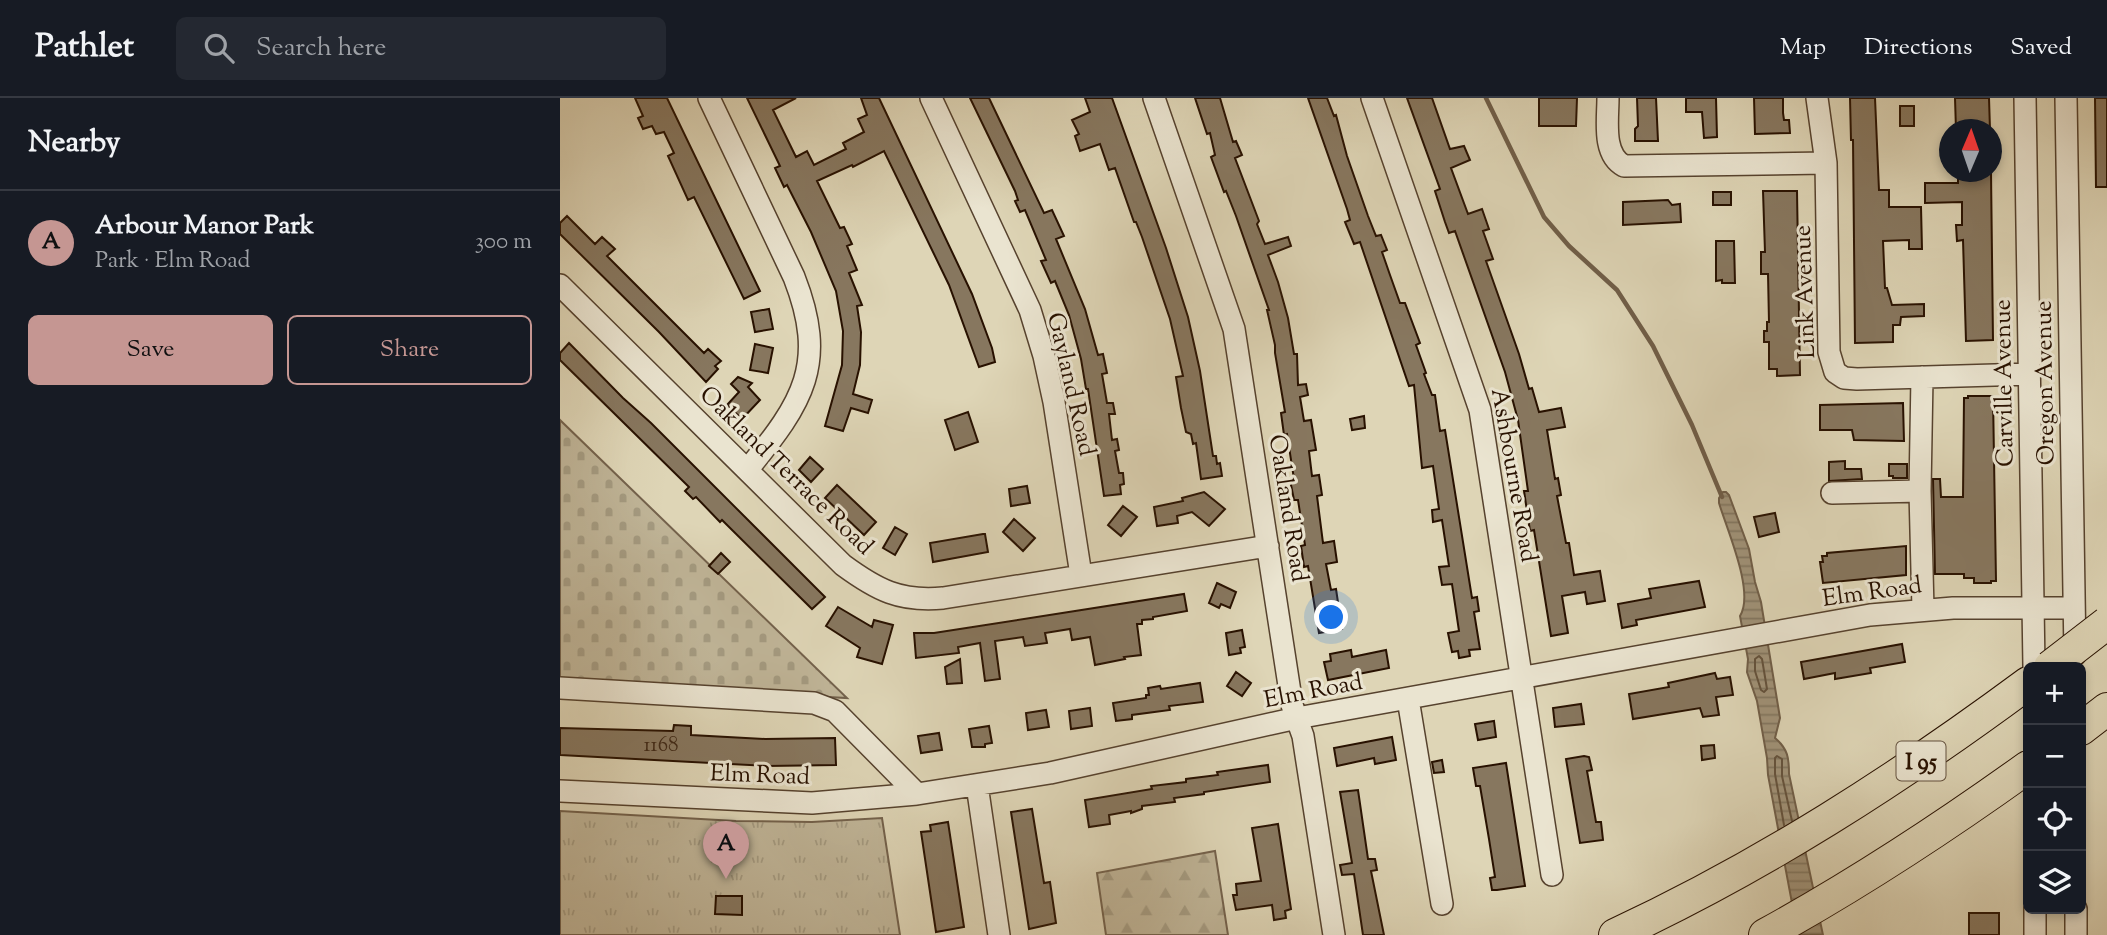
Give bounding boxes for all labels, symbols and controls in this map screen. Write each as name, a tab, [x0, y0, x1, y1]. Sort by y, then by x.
search box	[176, 17, 666, 80]
text: Pathlet	[35, 24, 134, 72]
icon: search	[200, 29, 238, 67]
text: Search here	[256, 30, 386, 67]
text: Map	[1780, 31, 1826, 65]
text: Directions	[1864, 31, 1972, 65]
text: Saved	[2010, 31, 2072, 65]
north arrow	[1939, 119, 2002, 182]
text: Nearby	[28, 122, 120, 165]
text: Arbour Manor Park	[95, 208, 314, 245]
street label: Link Avenue	[1787, 224, 1825, 359]
text: A	[42, 226, 60, 259]
text: 300 m	[475, 226, 532, 259]
text: Park · Elm Road	[95, 245, 251, 278]
street label: Carville Avenue	[1987, 299, 2023, 467]
street label: Oregon Avenue	[2028, 300, 2064, 466]
street label: Gayland Road	[1037, 309, 1103, 460]
button: Save	[28, 315, 273, 385]
button: Share	[287, 315, 532, 385]
street label: Oakland Terrace Road	[691, 379, 881, 564]
street label: Ashbourne Road	[1481, 386, 1545, 565]
street label: Oakland Road	[1259, 432, 1316, 585]
street label: Elm Road	[1820, 569, 1925, 617]
your location	[1314, 600, 1348, 634]
map controls	[2023, 662, 2086, 914]
button: +	[2023, 662, 2086, 725]
street label: Elm Road	[1261, 666, 1366, 718]
button: −	[2023, 725, 2086, 788]
house number: 1168	[643, 731, 679, 761]
road number: I 95	[1896, 741, 1946, 780]
street label: Elm Road	[709, 757, 811, 795]
button: locate	[2023, 788, 2086, 851]
pin: A	[703, 821, 749, 879]
button: layers	[2023, 851, 2086, 914]

